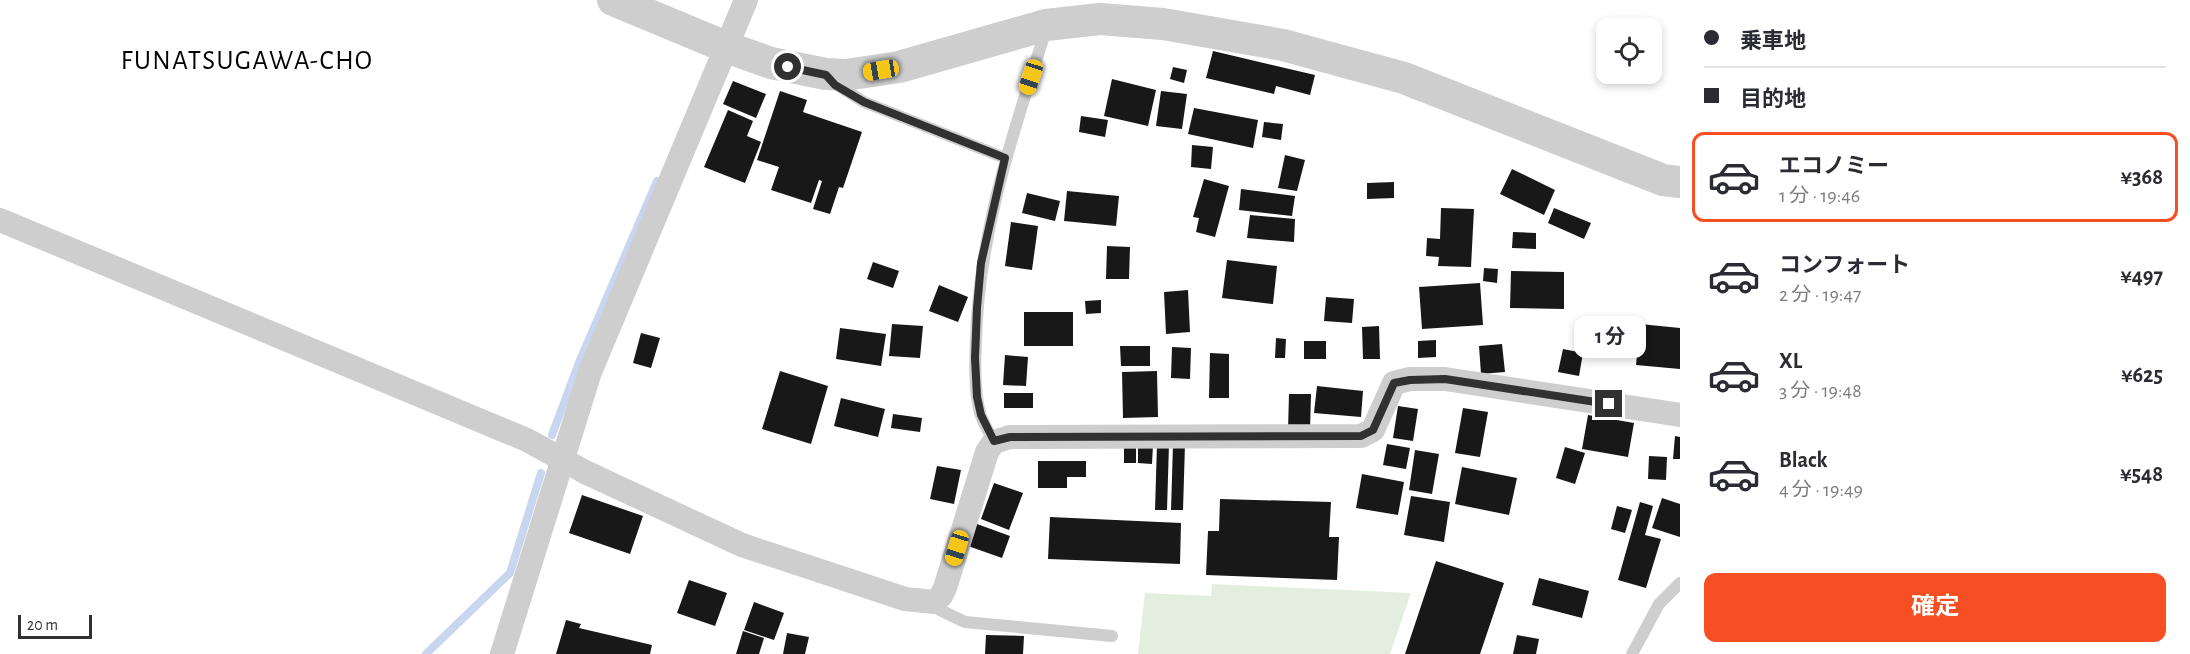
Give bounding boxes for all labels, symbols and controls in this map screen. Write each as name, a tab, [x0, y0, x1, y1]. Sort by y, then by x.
map controls	[1596, 18, 1662, 84]
button: locate	[1596, 18, 1662, 84]
text: 乗車地	[1740, 30, 1806, 52]
district label: FUNATSUGAWA-CHO	[121, 47, 373, 74]
route start	[774, 53, 801, 80]
car	[1017, 57, 1045, 97]
car	[862, 58, 900, 82]
text: 目的地	[1740, 88, 1806, 110]
icon: car	[1707, 150, 1761, 204]
text: エコノミー	[1779, 155, 1889, 177]
text: ¥368	[2120, 166, 2163, 188]
text: 1 分 · 19:46	[1779, 186, 1860, 206]
icon: car	[1707, 249, 1761, 303]
text: コンフォート	[1779, 254, 1910, 276]
text: ¥497	[2120, 265, 2163, 287]
text: 2 分 · 19:47	[1779, 285, 1861, 305]
callout: 1 分	[1573, 317, 1645, 359]
text: 1 分	[1595, 327, 1625, 347]
icon: car	[1707, 348, 1761, 402]
text: XL	[1779, 350, 1802, 372]
text: ¥625	[2121, 364, 2163, 386]
text: 3 分 · 19:48	[1779, 381, 1862, 401]
route end	[1595, 390, 1622, 417]
icon: car	[1707, 447, 1761, 501]
text: Black	[1779, 449, 1827, 471]
text: ¥548	[2120, 463, 2163, 485]
text: 4 分 · 19:49	[1779, 480, 1863, 500]
car	[943, 528, 971, 568]
button: 確定	[1704, 573, 2166, 642]
scale bar	[18, 612, 92, 640]
text: 20 m	[27, 617, 58, 633]

